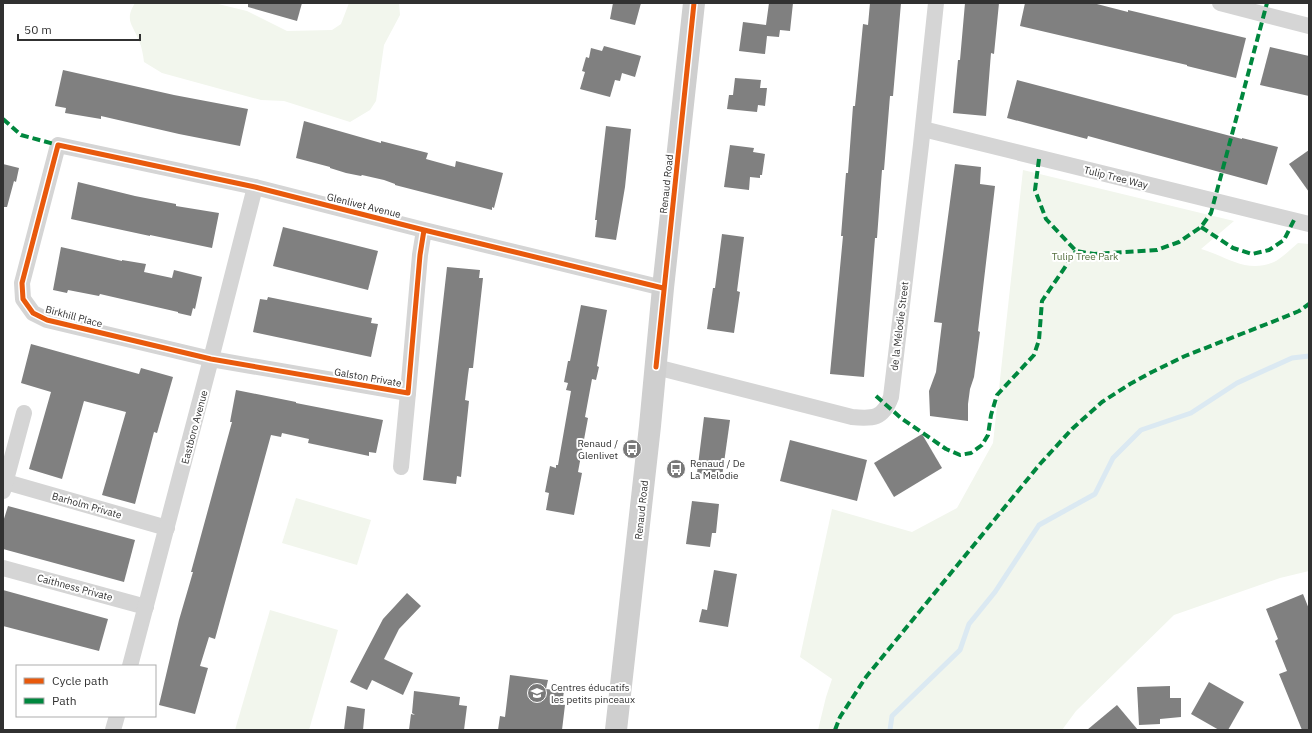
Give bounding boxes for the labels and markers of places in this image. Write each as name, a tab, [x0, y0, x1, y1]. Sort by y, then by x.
place label: Renaud / Glenlivet	[578, 437, 618, 462]
bus stop icon: Renaud / Glenlivet	[621, 438, 643, 460]
place label: Renaud / De La Melodie	[690, 457, 745, 482]
bus stop icon: Renaud / De La Melodie	[665, 458, 687, 480]
place label: Centres éducatifs les petits pinceaux	[551, 681, 635, 706]
school or university icon: Centres éducatifs les petits pinceaux	[526, 682, 548, 704]

